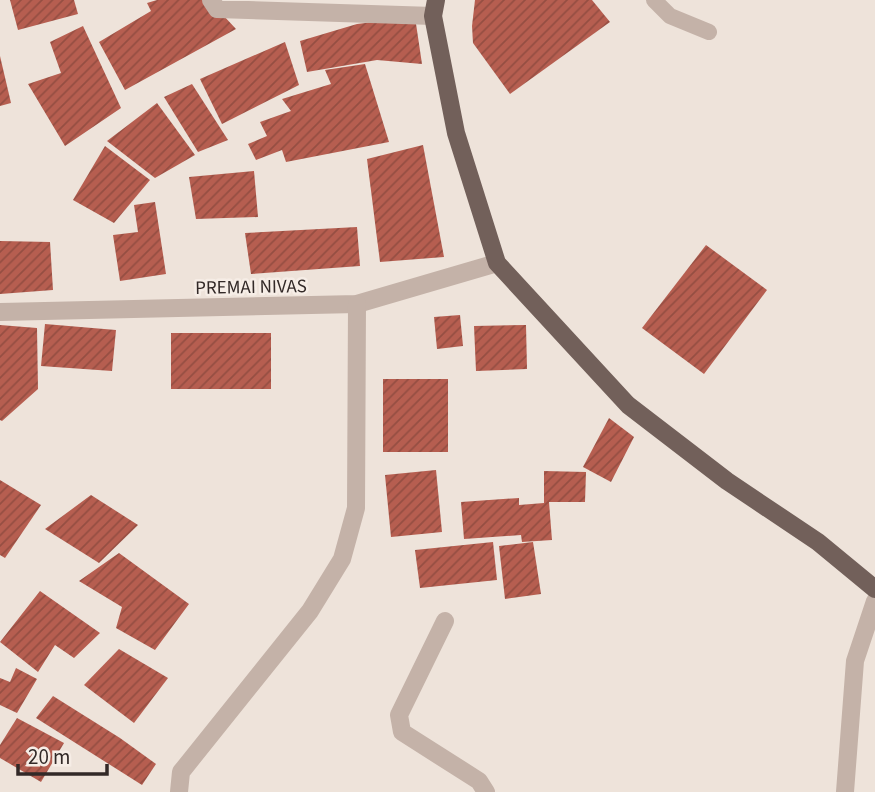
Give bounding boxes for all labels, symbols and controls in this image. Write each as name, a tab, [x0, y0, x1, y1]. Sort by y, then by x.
street label: PREMAI NIVAS	[195, 273, 307, 302]
scale bar	[18, 732, 107, 776]
text: 20 m	[28, 742, 70, 772]

